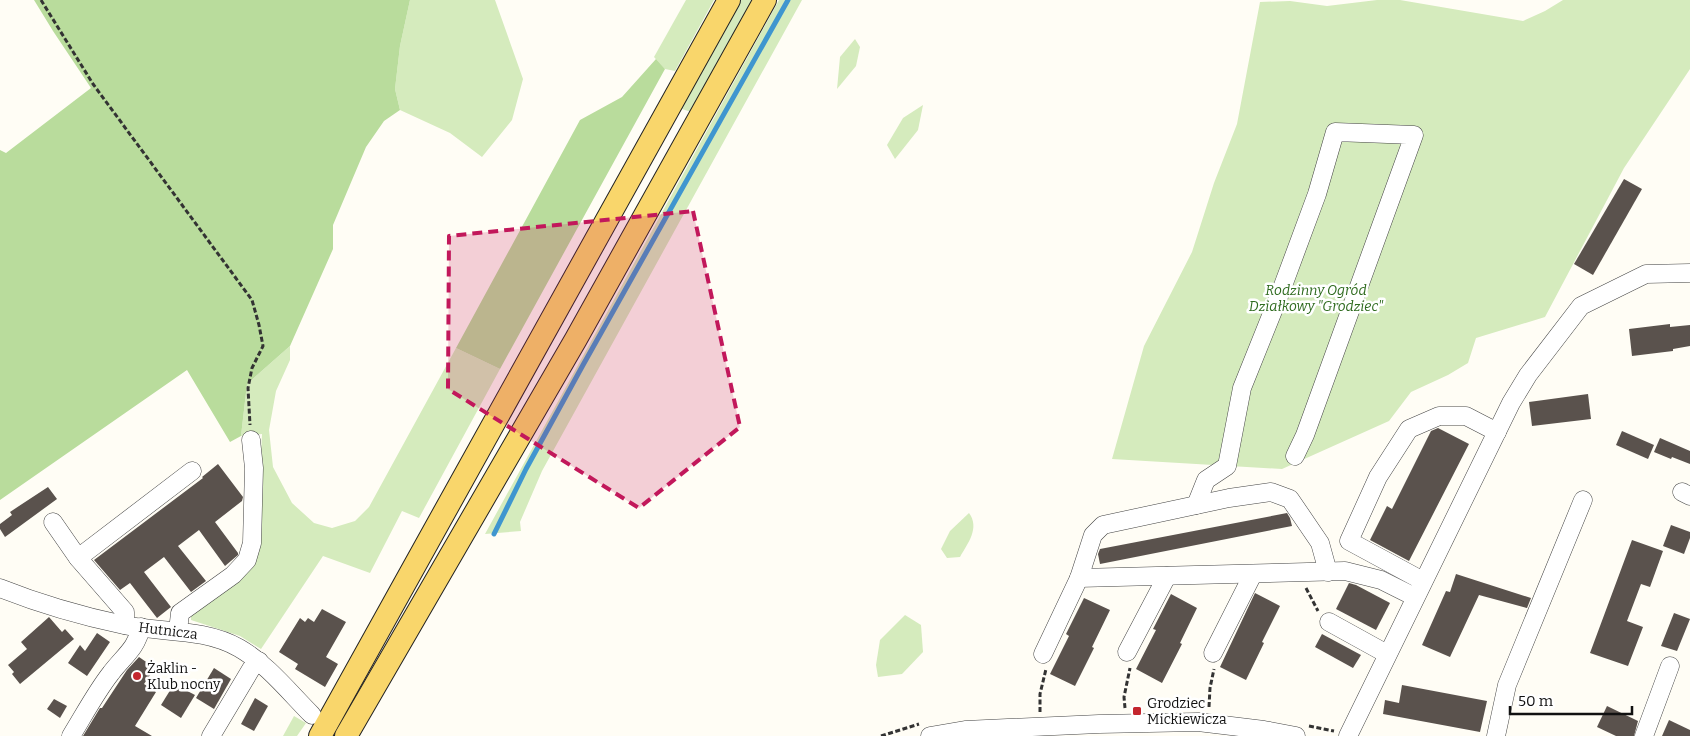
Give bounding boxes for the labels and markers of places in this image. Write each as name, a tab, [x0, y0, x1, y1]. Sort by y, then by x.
place label: Żaklin - Klub nocny	[147, 660, 221, 693]
marker: Żaklin - Klub nocny	[131, 670, 143, 682]
place label: Grodziec Mickiewicza	[1147, 695, 1227, 728]
marker: Grodziec Mickiewicza	[1131, 705, 1143, 717]

